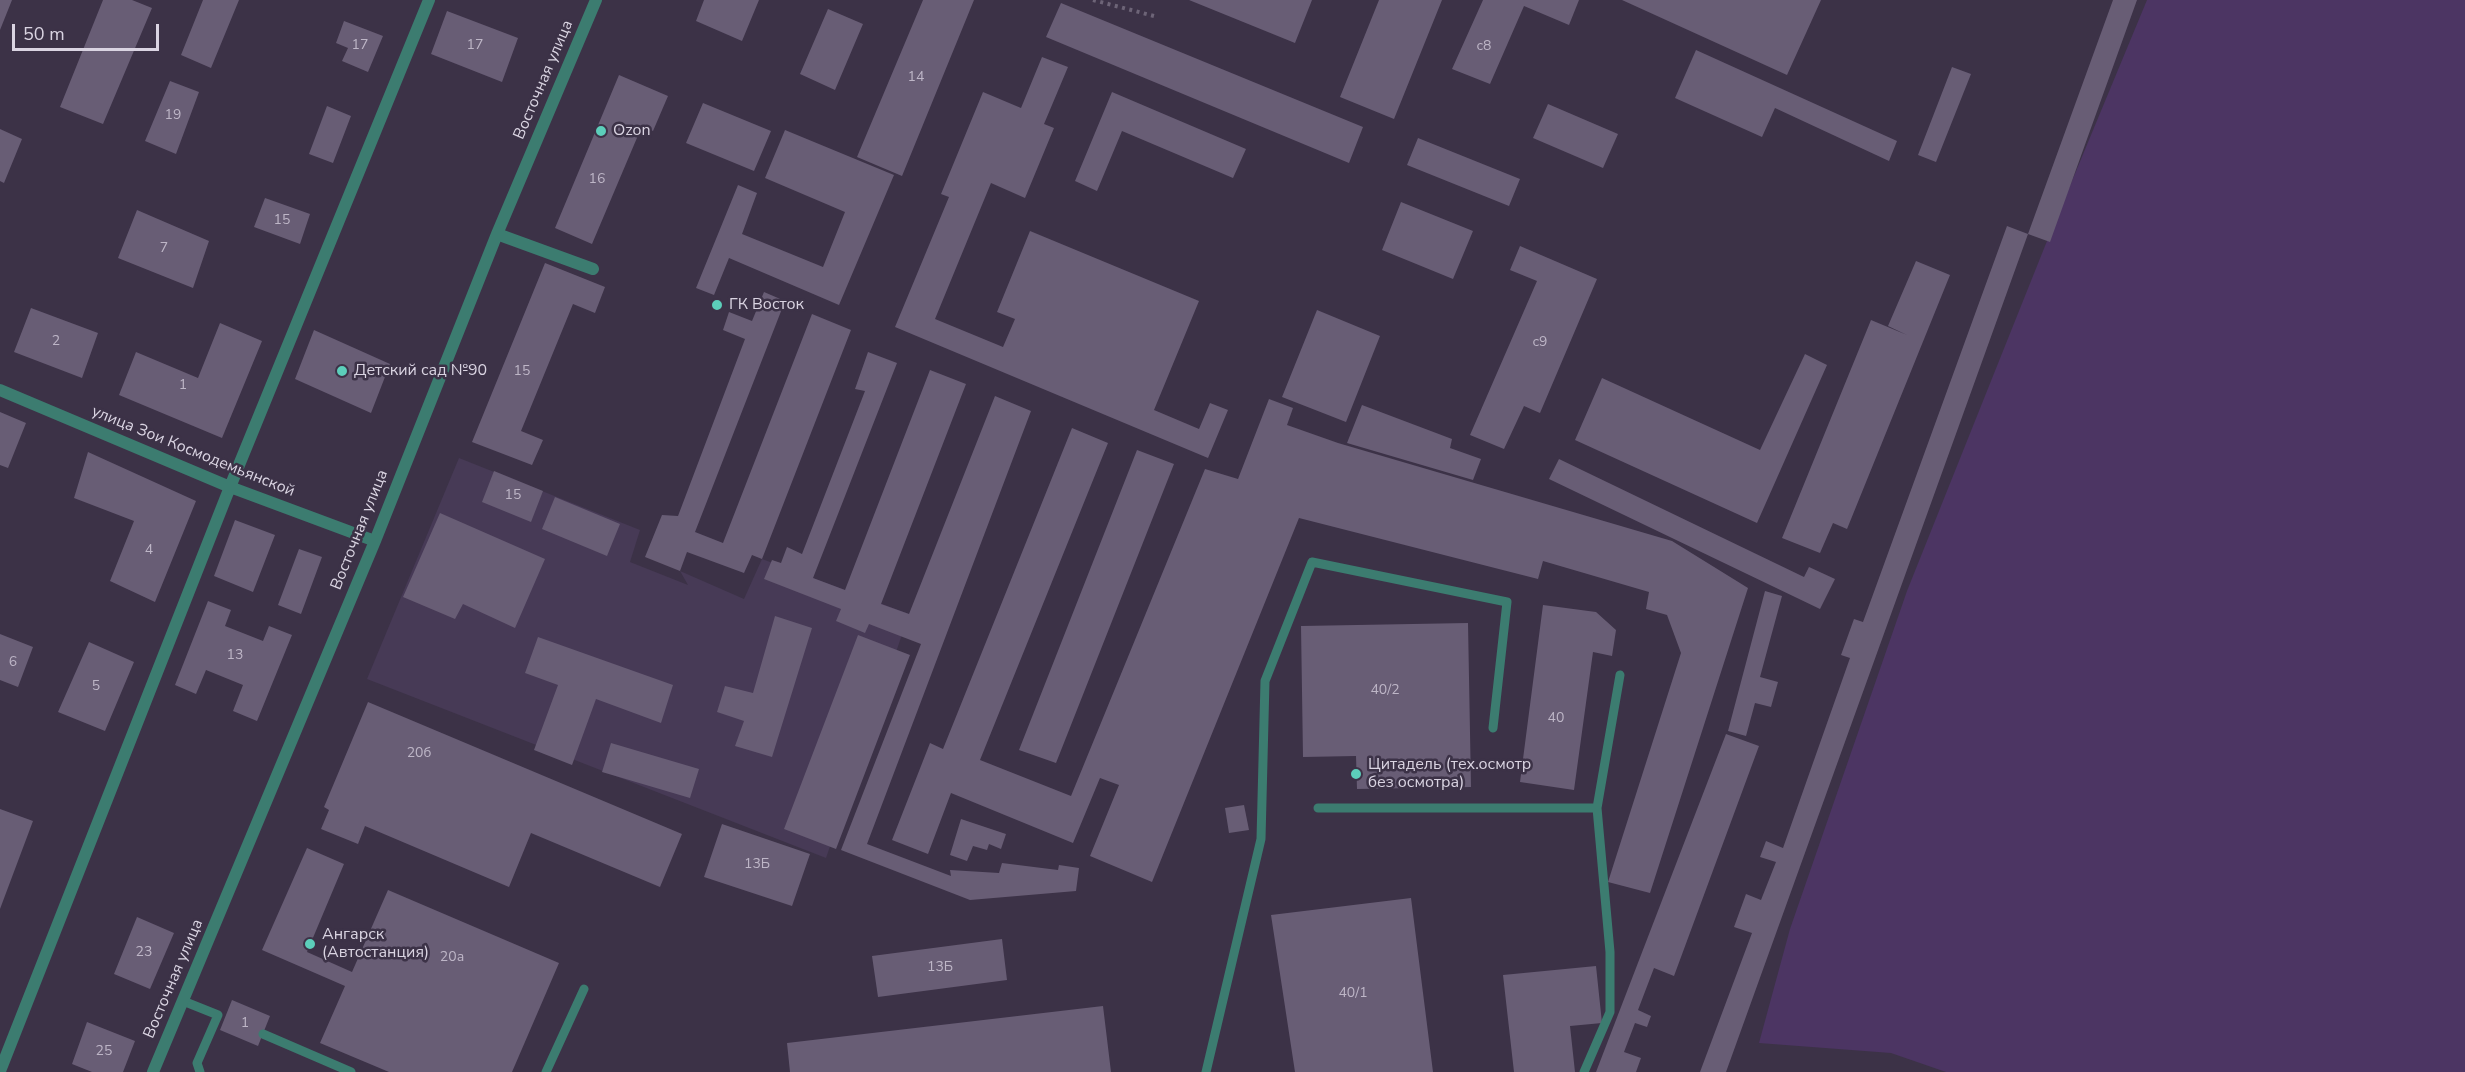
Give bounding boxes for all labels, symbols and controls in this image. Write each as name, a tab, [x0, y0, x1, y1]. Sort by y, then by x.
scale bar	[15, 12, 162, 50]
street label: Восточная улица	[510, 17, 578, 143]
text: 50 m	[23, 22, 65, 46]
house number: 17	[352, 38, 368, 54]
house number: 17	[467, 38, 483, 54]
house number: с8	[1476, 39, 1492, 55]
house number: 14	[908, 70, 924, 86]
house number: 19	[165, 108, 181, 124]
place label: Ozon	[613, 121, 651, 141]
marker: Ozon	[594, 124, 608, 138]
house number: 16	[589, 172, 605, 188]
house number: 15	[274, 213, 290, 229]
house number: 7	[160, 241, 168, 257]
place label: ГК Восток	[729, 295, 804, 315]
marker: ГК Восток	[710, 298, 724, 312]
house number: 2	[52, 334, 60, 350]
house number: с9	[1532, 335, 1548, 351]
place label: Детский сад №90	[354, 361, 487, 381]
marker: Детский сад №90	[335, 364, 349, 378]
house number: 15	[514, 364, 530, 380]
house number: 1	[179, 378, 187, 394]
street label: улица Зои Космодемьянской	[88, 402, 298, 502]
street label: Восточная улица	[327, 467, 393, 593]
house number: 15	[505, 488, 521, 504]
house number: 4	[145, 543, 153, 559]
house number: 13	[227, 648, 243, 664]
house number: 6	[9, 655, 17, 671]
house number: 5	[92, 679, 100, 695]
house number: 40/2	[1370, 683, 1400, 699]
house number: 40	[1548, 711, 1564, 727]
house number: 20б	[407, 746, 431, 762]
place label: Цитадель (тех.осмотр без осмотра)	[1368, 755, 1531, 793]
marker: Цитадель (тех.осмотр без осмотра)	[1349, 767, 1363, 781]
house number: 13Б	[744, 857, 770, 873]
street label: Восточная улица	[140, 916, 208, 1042]
place label: Ангарск (Автостанция)	[322, 925, 429, 963]
marker: Ангарск (Автостанция)	[303, 937, 317, 951]
house number: 23	[136, 945, 152, 961]
house number: 20а	[440, 950, 464, 966]
house number: 13Б	[927, 960, 953, 976]
house number: 40/1	[1338, 986, 1368, 1002]
house number: 1	[241, 1016, 249, 1032]
house number: 25	[96, 1044, 112, 1060]

